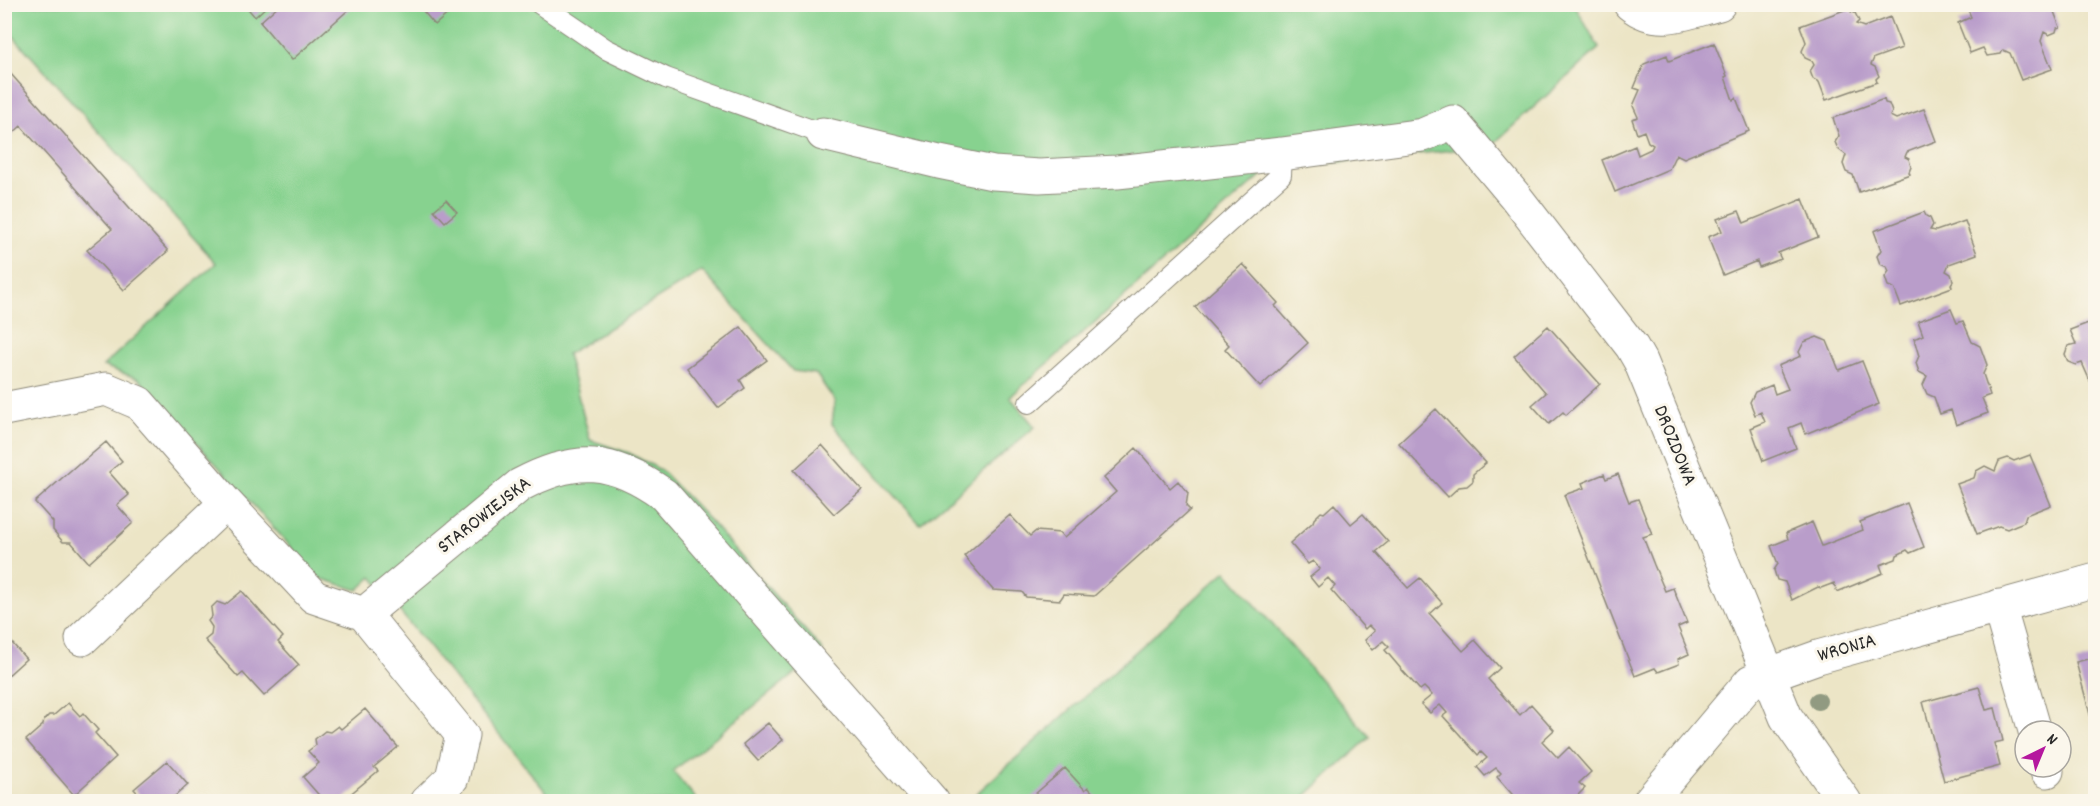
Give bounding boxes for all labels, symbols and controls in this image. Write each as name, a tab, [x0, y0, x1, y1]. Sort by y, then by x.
street label: DROZDOWA	[1645, 402, 1703, 491]
street label: STAROWIEJSKA	[432, 470, 538, 562]
street label: WRONIA	[1814, 627, 1880, 671]
north arrow	[2013, 719, 2073, 779]
text: N	[2041, 729, 2062, 751]

